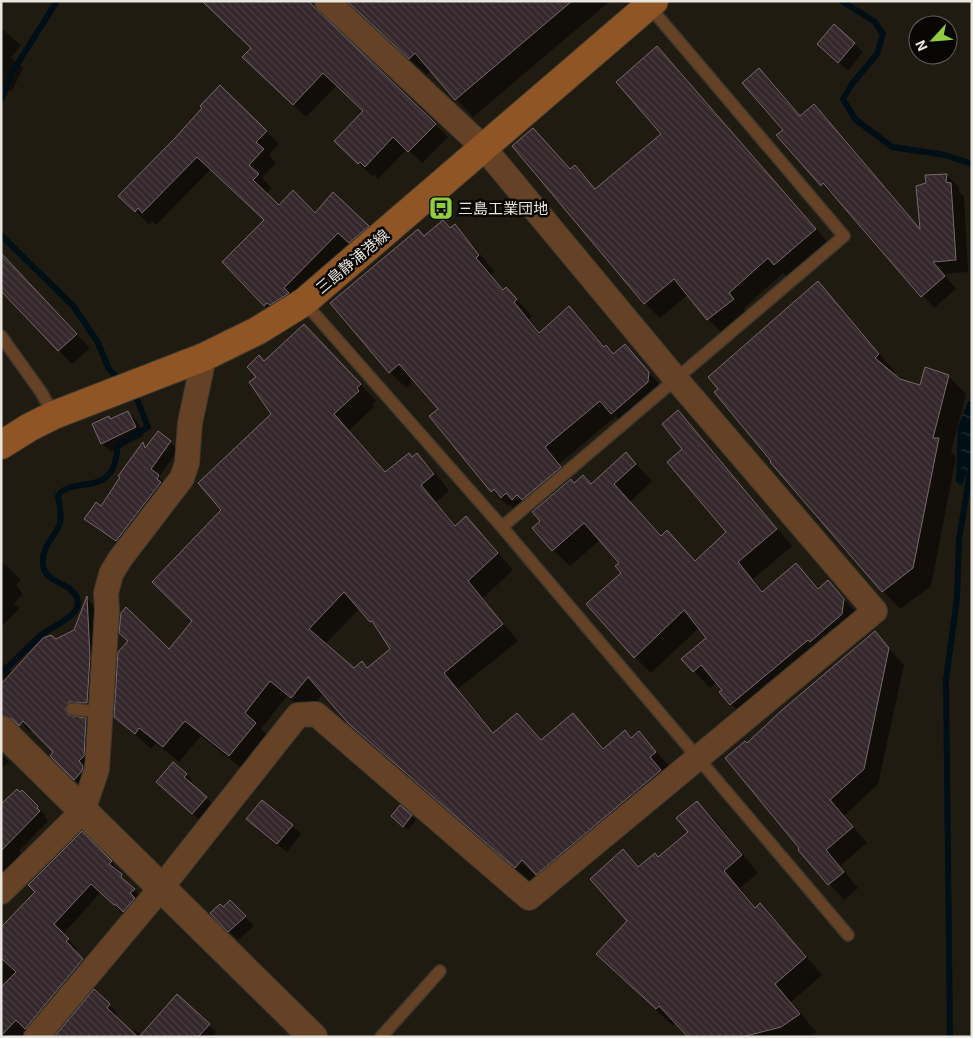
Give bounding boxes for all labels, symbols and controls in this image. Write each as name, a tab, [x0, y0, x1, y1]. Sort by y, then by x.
north arrow	[908, 15, 958, 65]
text: N	[911, 38, 931, 54]
bus stop icon: 三島工業団地	[428, 195, 454, 221]
place label: 三島工業団地	[458, 199, 548, 217]
street label: 三島静浦港線	[312, 225, 392, 297]

